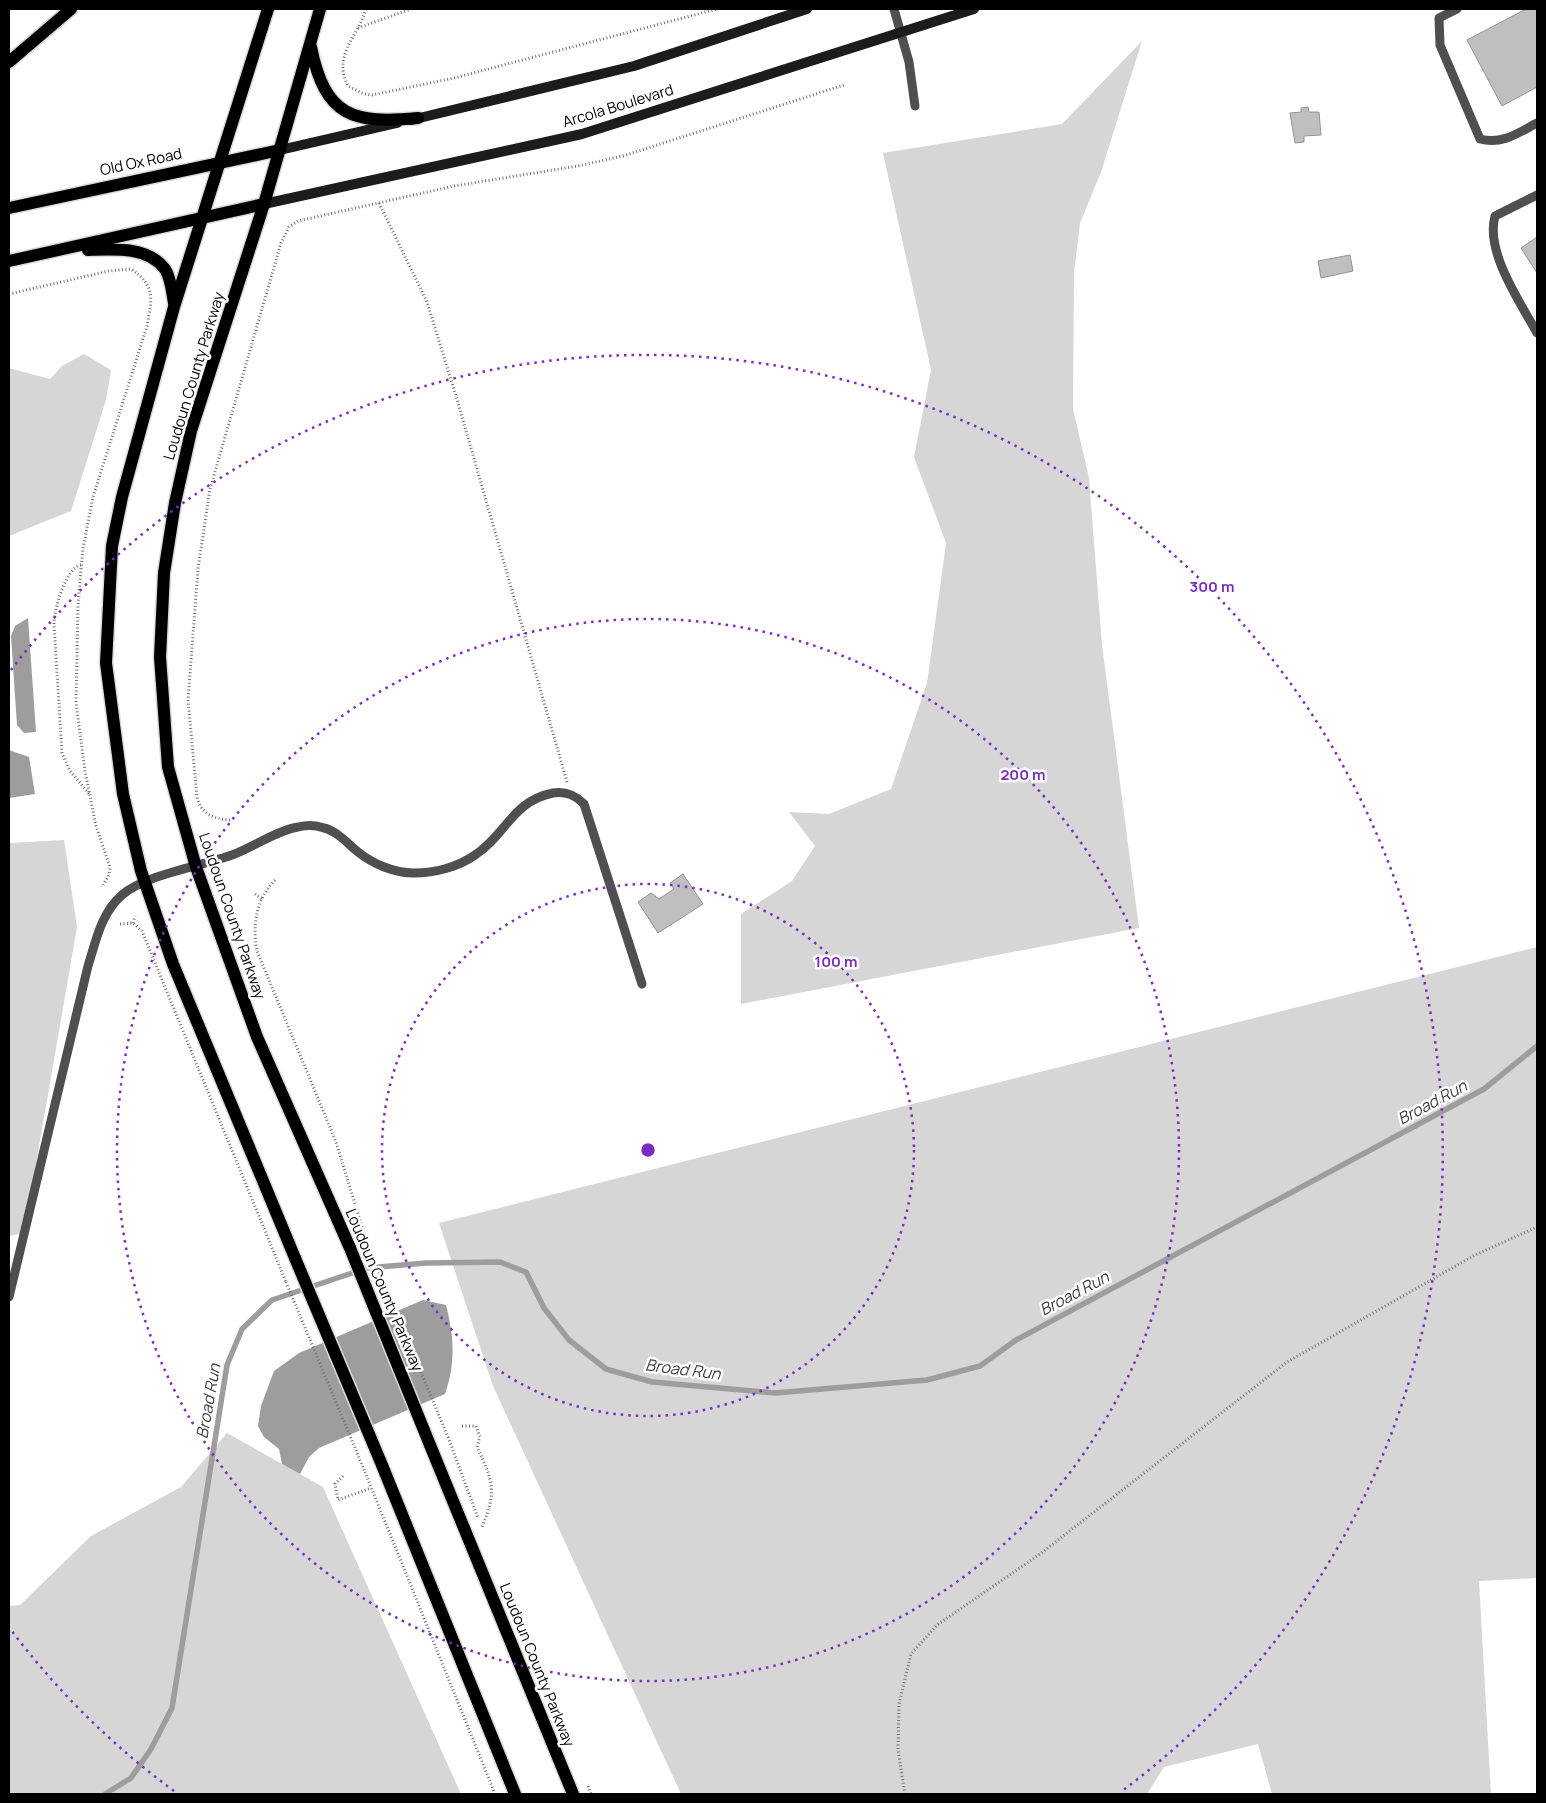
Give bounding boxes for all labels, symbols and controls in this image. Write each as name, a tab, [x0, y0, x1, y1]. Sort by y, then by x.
street label: Arcola Boulevard	[560, 79, 676, 132]
street label: Old Ox Road	[98, 143, 184, 180]
street label: Loudoun County Parkway	[158, 289, 229, 463]
text: 300 m	[1190, 576, 1234, 597]
text: 200 m	[1000, 764, 1046, 785]
street label: Loudoun County Parkway	[194, 830, 271, 1002]
text: 100 m	[815, 951, 857, 972]
water label: Broad Run	[1393, 1074, 1471, 1129]
centre of rings	[639, 1141, 657, 1159]
street label: Loudoun County Parkway	[341, 1205, 428, 1374]
water label: Broad Run	[1035, 1265, 1113, 1320]
water label: Broad Run	[644, 1353, 722, 1385]
water label: Broad Run	[191, 1361, 225, 1440]
street label: Loudoun County Parkway	[495, 1580, 580, 1750]

